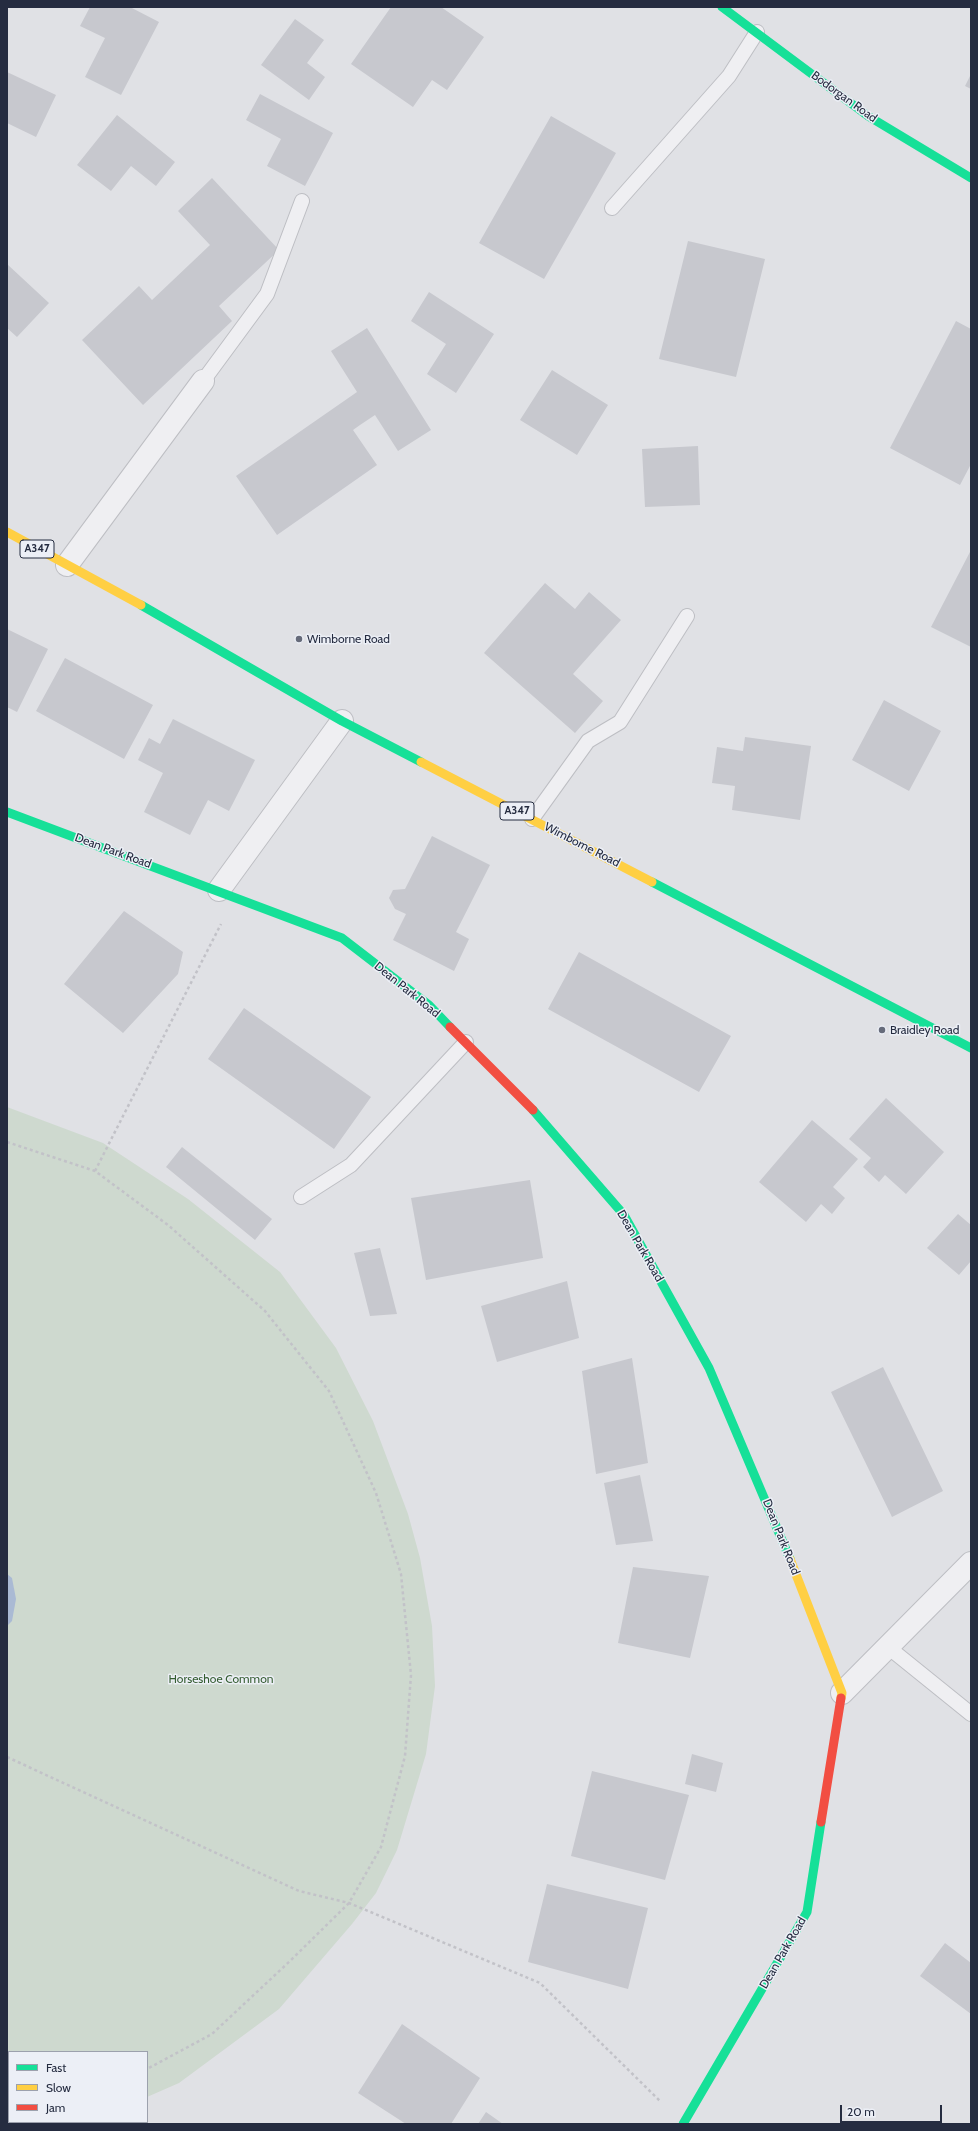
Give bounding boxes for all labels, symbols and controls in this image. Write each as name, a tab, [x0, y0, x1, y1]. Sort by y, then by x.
street label: Bodorgan Road	[808, 68, 880, 126]
road number: A347	[20, 540, 54, 558]
place label: Wimborne Road	[307, 632, 390, 646]
marker: Wimborne Road	[294, 634, 304, 644]
road number: A347	[500, 802, 534, 820]
street label: Wimborne Road	[542, 820, 622, 870]
street label: Dean Park Road	[73, 830, 153, 872]
street label: Dean Park Road	[371, 959, 443, 1021]
place label: Braidley Road	[890, 1023, 959, 1037]
marker: Braidley Road	[877, 1025, 887, 1035]
street label: Dean Park Road	[614, 1208, 666, 1284]
street label: Dean Park Road	[759, 1497, 803, 1577]
park label: Horseshoe Common	[169, 1672, 273, 1686]
street label: Dean Park Road	[757, 1915, 809, 1991]
legend	[8, 2051, 148, 2123]
text: Fast	[46, 2060, 66, 2075]
text: Slow	[46, 2080, 71, 2095]
scale bar	[842, 2097, 944, 2123]
text: Jam	[46, 2100, 65, 2115]
text: 20 m	[847, 2104, 875, 2119]

